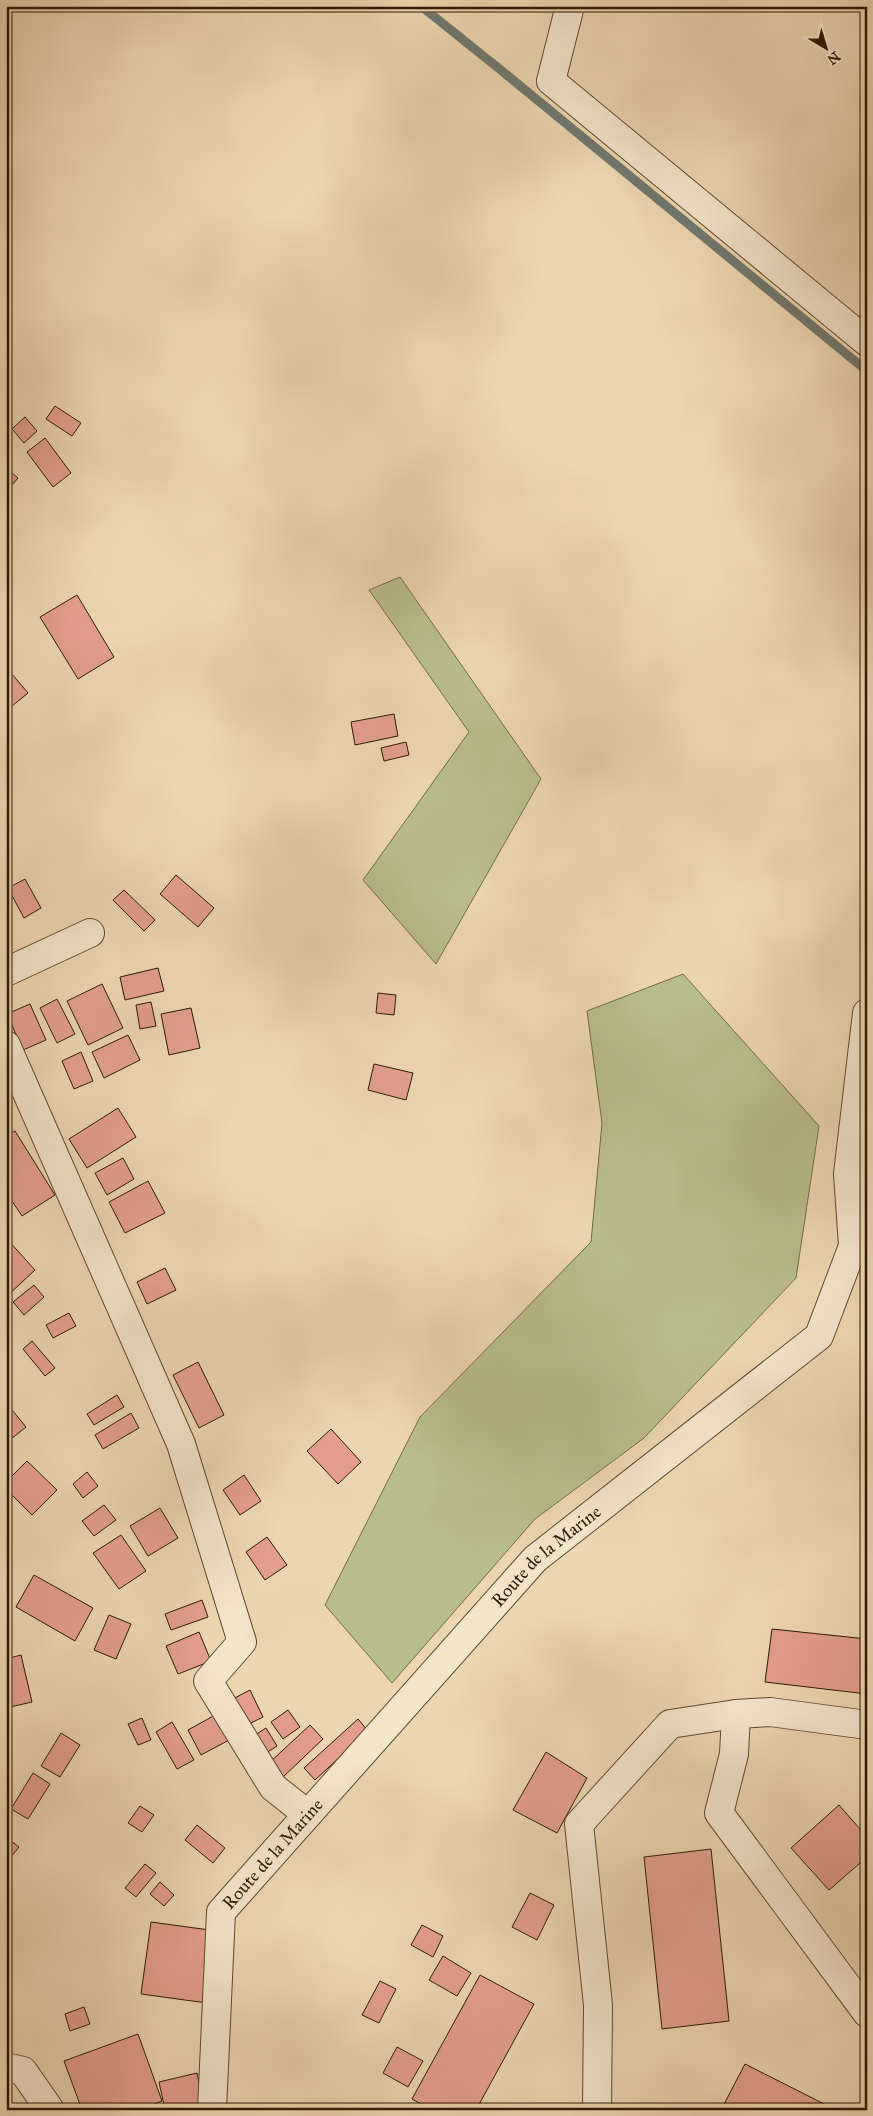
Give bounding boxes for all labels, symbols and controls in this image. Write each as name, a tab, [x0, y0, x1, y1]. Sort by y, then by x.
north arrow	[800, 22, 850, 72]
text: N	[824, 47, 844, 68]
street label: Route de la Marine	[487, 1500, 605, 1611]
street label: Route de la Marine	[218, 1794, 328, 1914]

